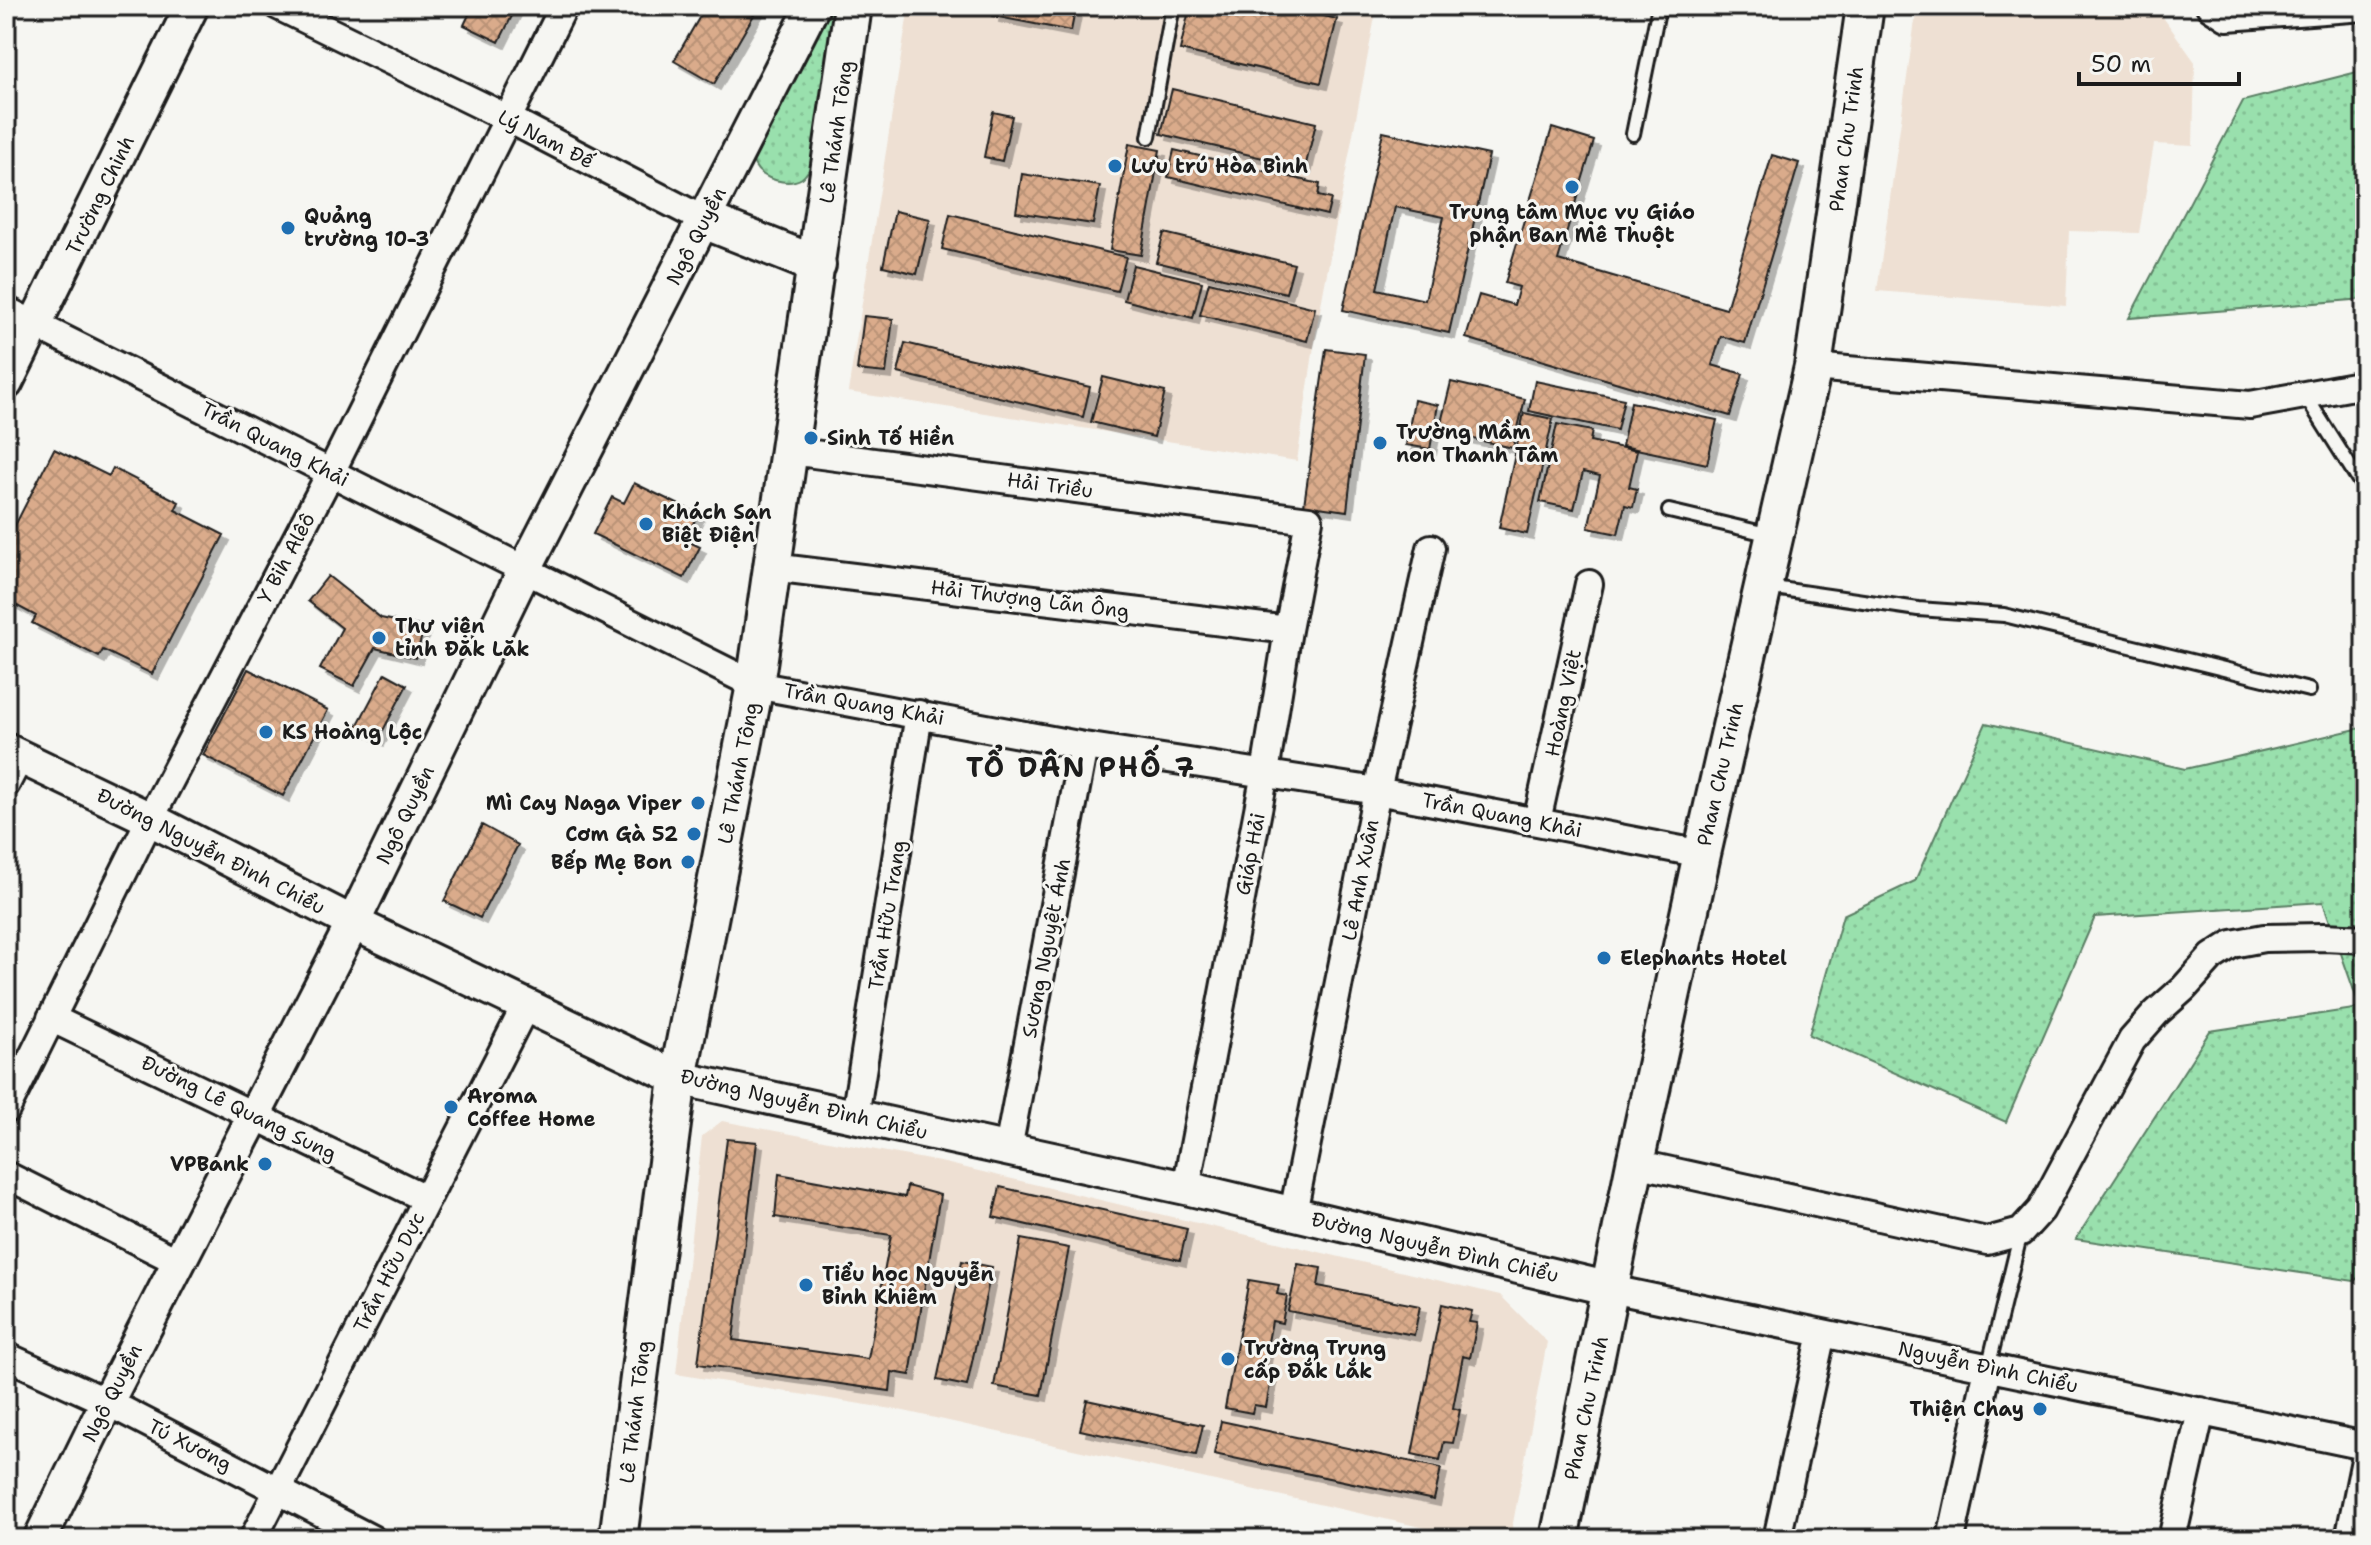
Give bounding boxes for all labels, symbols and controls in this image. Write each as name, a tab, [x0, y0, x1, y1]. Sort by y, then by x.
scale bar	[2079, 36, 2239, 86]
text: 50 m	[2091, 48, 2151, 80]
street label: Lê Thánh Tông	[813, 59, 859, 205]
street label: Phan Chu Trinh	[1823, 64, 1869, 214]
street label: Lý Nam Đế	[493, 104, 599, 175]
street label: Trường Chinh	[60, 131, 140, 259]
place label: Lưu trú Hòa Bình	[1131, 153, 1308, 179]
marker: Lưu trú Hòa Bình	[1106, 157, 1124, 175]
marker: Trung tâm Mục vụ Giáo phận Ban Mê Thuột	[1563, 178, 1581, 196]
street label: Ngô Quyền	[660, 183, 732, 289]
place label: Trung tâm Mục vụ Giáo phận Ban Mê Thuột	[1449, 199, 1695, 248]
place label: Quảng trường 10-3	[304, 203, 429, 252]
marker: Quảng trường 10-3	[279, 219, 297, 237]
street label: Trần Quang Khải	[197, 396, 353, 492]
place label: Trường Mầm non Thanh Tâm	[1396, 419, 1558, 468]
place label: Sinh Tố Hiền	[827, 425, 954, 451]
marker: Sinh Tố Hiền	[802, 429, 820, 447]
marker: Trường Mầm non Thanh Tâm	[1371, 434, 1389, 452]
street label: Hải Triều	[1005, 466, 1095, 504]
place label: Khách Sạn Biệt Điện	[662, 499, 772, 548]
street label: Y Bih Alêô	[251, 508, 321, 608]
marker: Khách Sạn Biệt Điện	[637, 515, 655, 533]
street label: Hải Thượng Lãn Ông	[929, 574, 1131, 624]
place label: Thư viện tỉnh Đăk Lăk	[395, 613, 530, 662]
marker: Thư viện tỉnh Đăk Lăk	[370, 629, 388, 647]
street label: Hoàng Việt	[1539, 647, 1587, 759]
street label: Trần Quang Khải	[782, 677, 946, 731]
street label: Lê Thánh Tông	[711, 700, 765, 846]
street label: Phan Chu Trinh	[1691, 700, 1749, 848]
place label: KS Hoàng Lộc	[282, 719, 422, 745]
marker: KS Hoàng Lộc	[257, 723, 275, 741]
district label: TỔ DÂN PHỐ 7	[966, 744, 1196, 786]
street label: Ngô Quyền	[370, 761, 440, 869]
street label: Đường Nguyễn Đình Chiểu	[92, 782, 330, 920]
street label: Trần Quang Khải	[1420, 787, 1584, 843]
place label: Mì Cay Naga Viper	[486, 790, 682, 816]
marker: Mì Cay Naga Viper	[689, 794, 707, 812]
street label: Giáp Hải	[1229, 811, 1271, 897]
street label: Lê Anh Xuân	[1336, 817, 1384, 943]
place label: Cơm Gà 52	[565, 821, 678, 847]
marker: Cơm Gà 52	[685, 825, 703, 843]
street label: Trần Hữu Trang	[862, 838, 912, 992]
place label: Bếp Mẹ Bon	[551, 849, 672, 875]
marker: Bếp Mẹ Bon	[679, 853, 697, 871]
street label: Sương Nguyệt Ánh	[1016, 856, 1076, 1040]
place label: Elephants Hotel	[1620, 945, 1787, 971]
marker: Elephants Hotel	[1595, 949, 1613, 967]
street label: Đường Lê Quang Sung	[137, 1049, 341, 1167]
street label: Đường Nguyễn Đình Chiểu	[678, 1063, 930, 1145]
place label: Aroma Coffee Home	[467, 1083, 596, 1132]
marker: Aroma Coffee Home	[442, 1098, 460, 1116]
place label: VPBank	[170, 1151, 249, 1177]
marker: VPBank	[256, 1155, 274, 1173]
street label: Đường Nguyễn Đình Chiểu	[1309, 1206, 1561, 1288]
street label: Trần Hữu Dực	[348, 1207, 430, 1337]
place label: Tiểu học Nguyễn Bỉnh Khiêm	[822, 1261, 994, 1310]
marker: Tiểu học Nguyễn Bỉnh Khiêm	[797, 1276, 815, 1294]
street label: Phan Chu Trinh	[1558, 1333, 1614, 1483]
place label: Trường Trung cấp Đắk Lắk	[1244, 1335, 1386, 1384]
street label: Nguyễn Đình Chiểu	[1896, 1335, 2080, 1399]
street label: Lê Thánh Tông	[613, 1339, 657, 1485]
street label: Ngô Quyền	[76, 1340, 148, 1446]
marker: Trường Trung cấp Đắk Lắk	[1219, 1350, 1237, 1368]
place label: Thiện Chay	[1909, 1396, 2024, 1422]
marker: Thiện Chay	[2031, 1400, 2049, 1418]
street label: Tú Xương	[144, 1413, 236, 1477]

